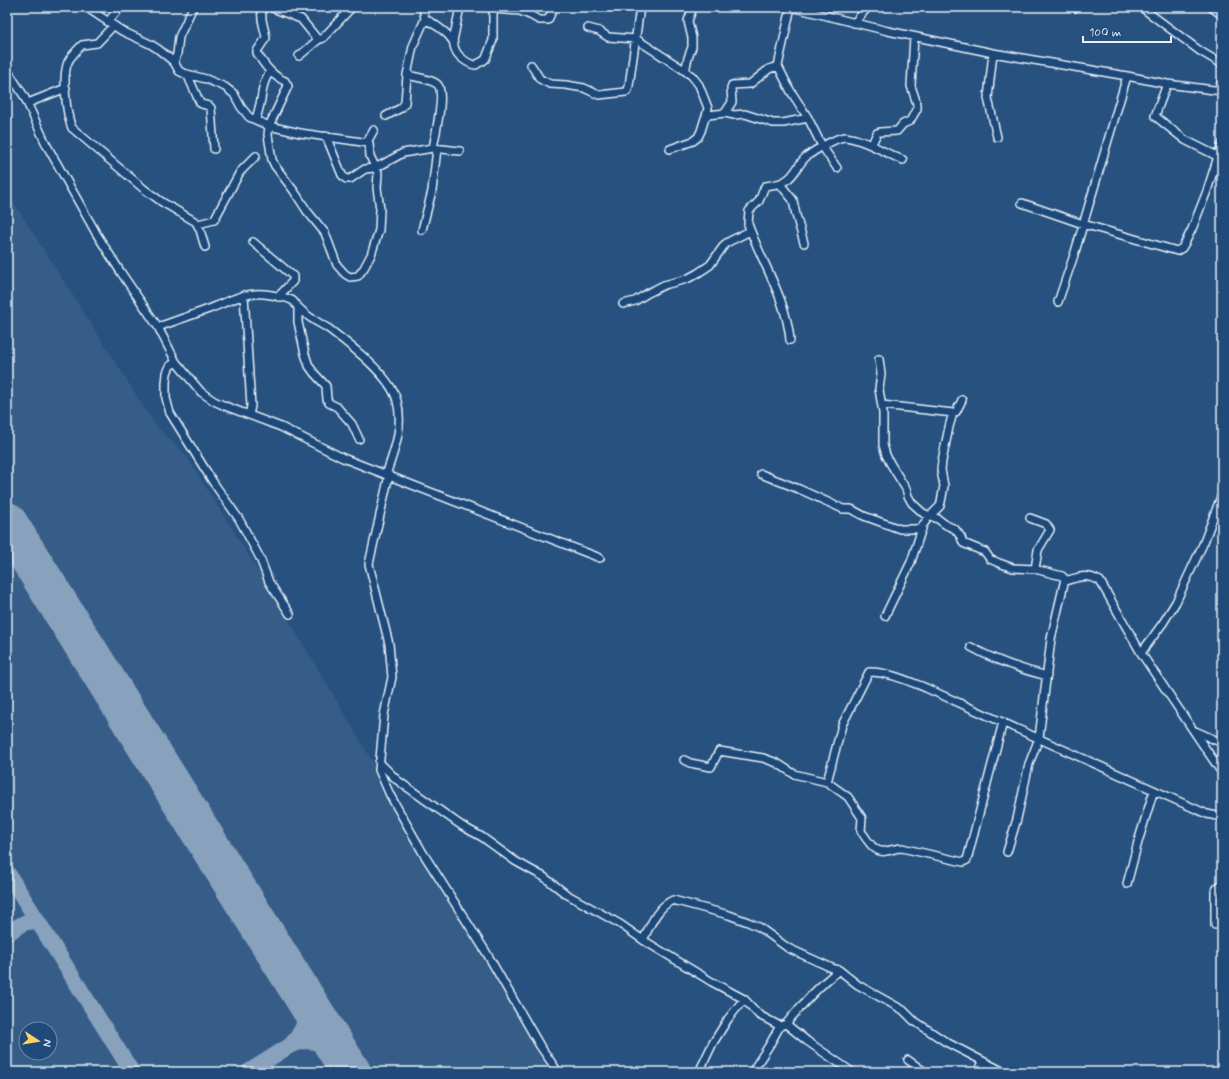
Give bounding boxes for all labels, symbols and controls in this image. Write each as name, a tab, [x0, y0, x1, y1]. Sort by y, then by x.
scale bar	[1083, 18, 1171, 44]
text: 100 m	[1089, 25, 1121, 41]
north arrow	[18, 1021, 58, 1061]
text: N	[39, 1038, 54, 1048]

